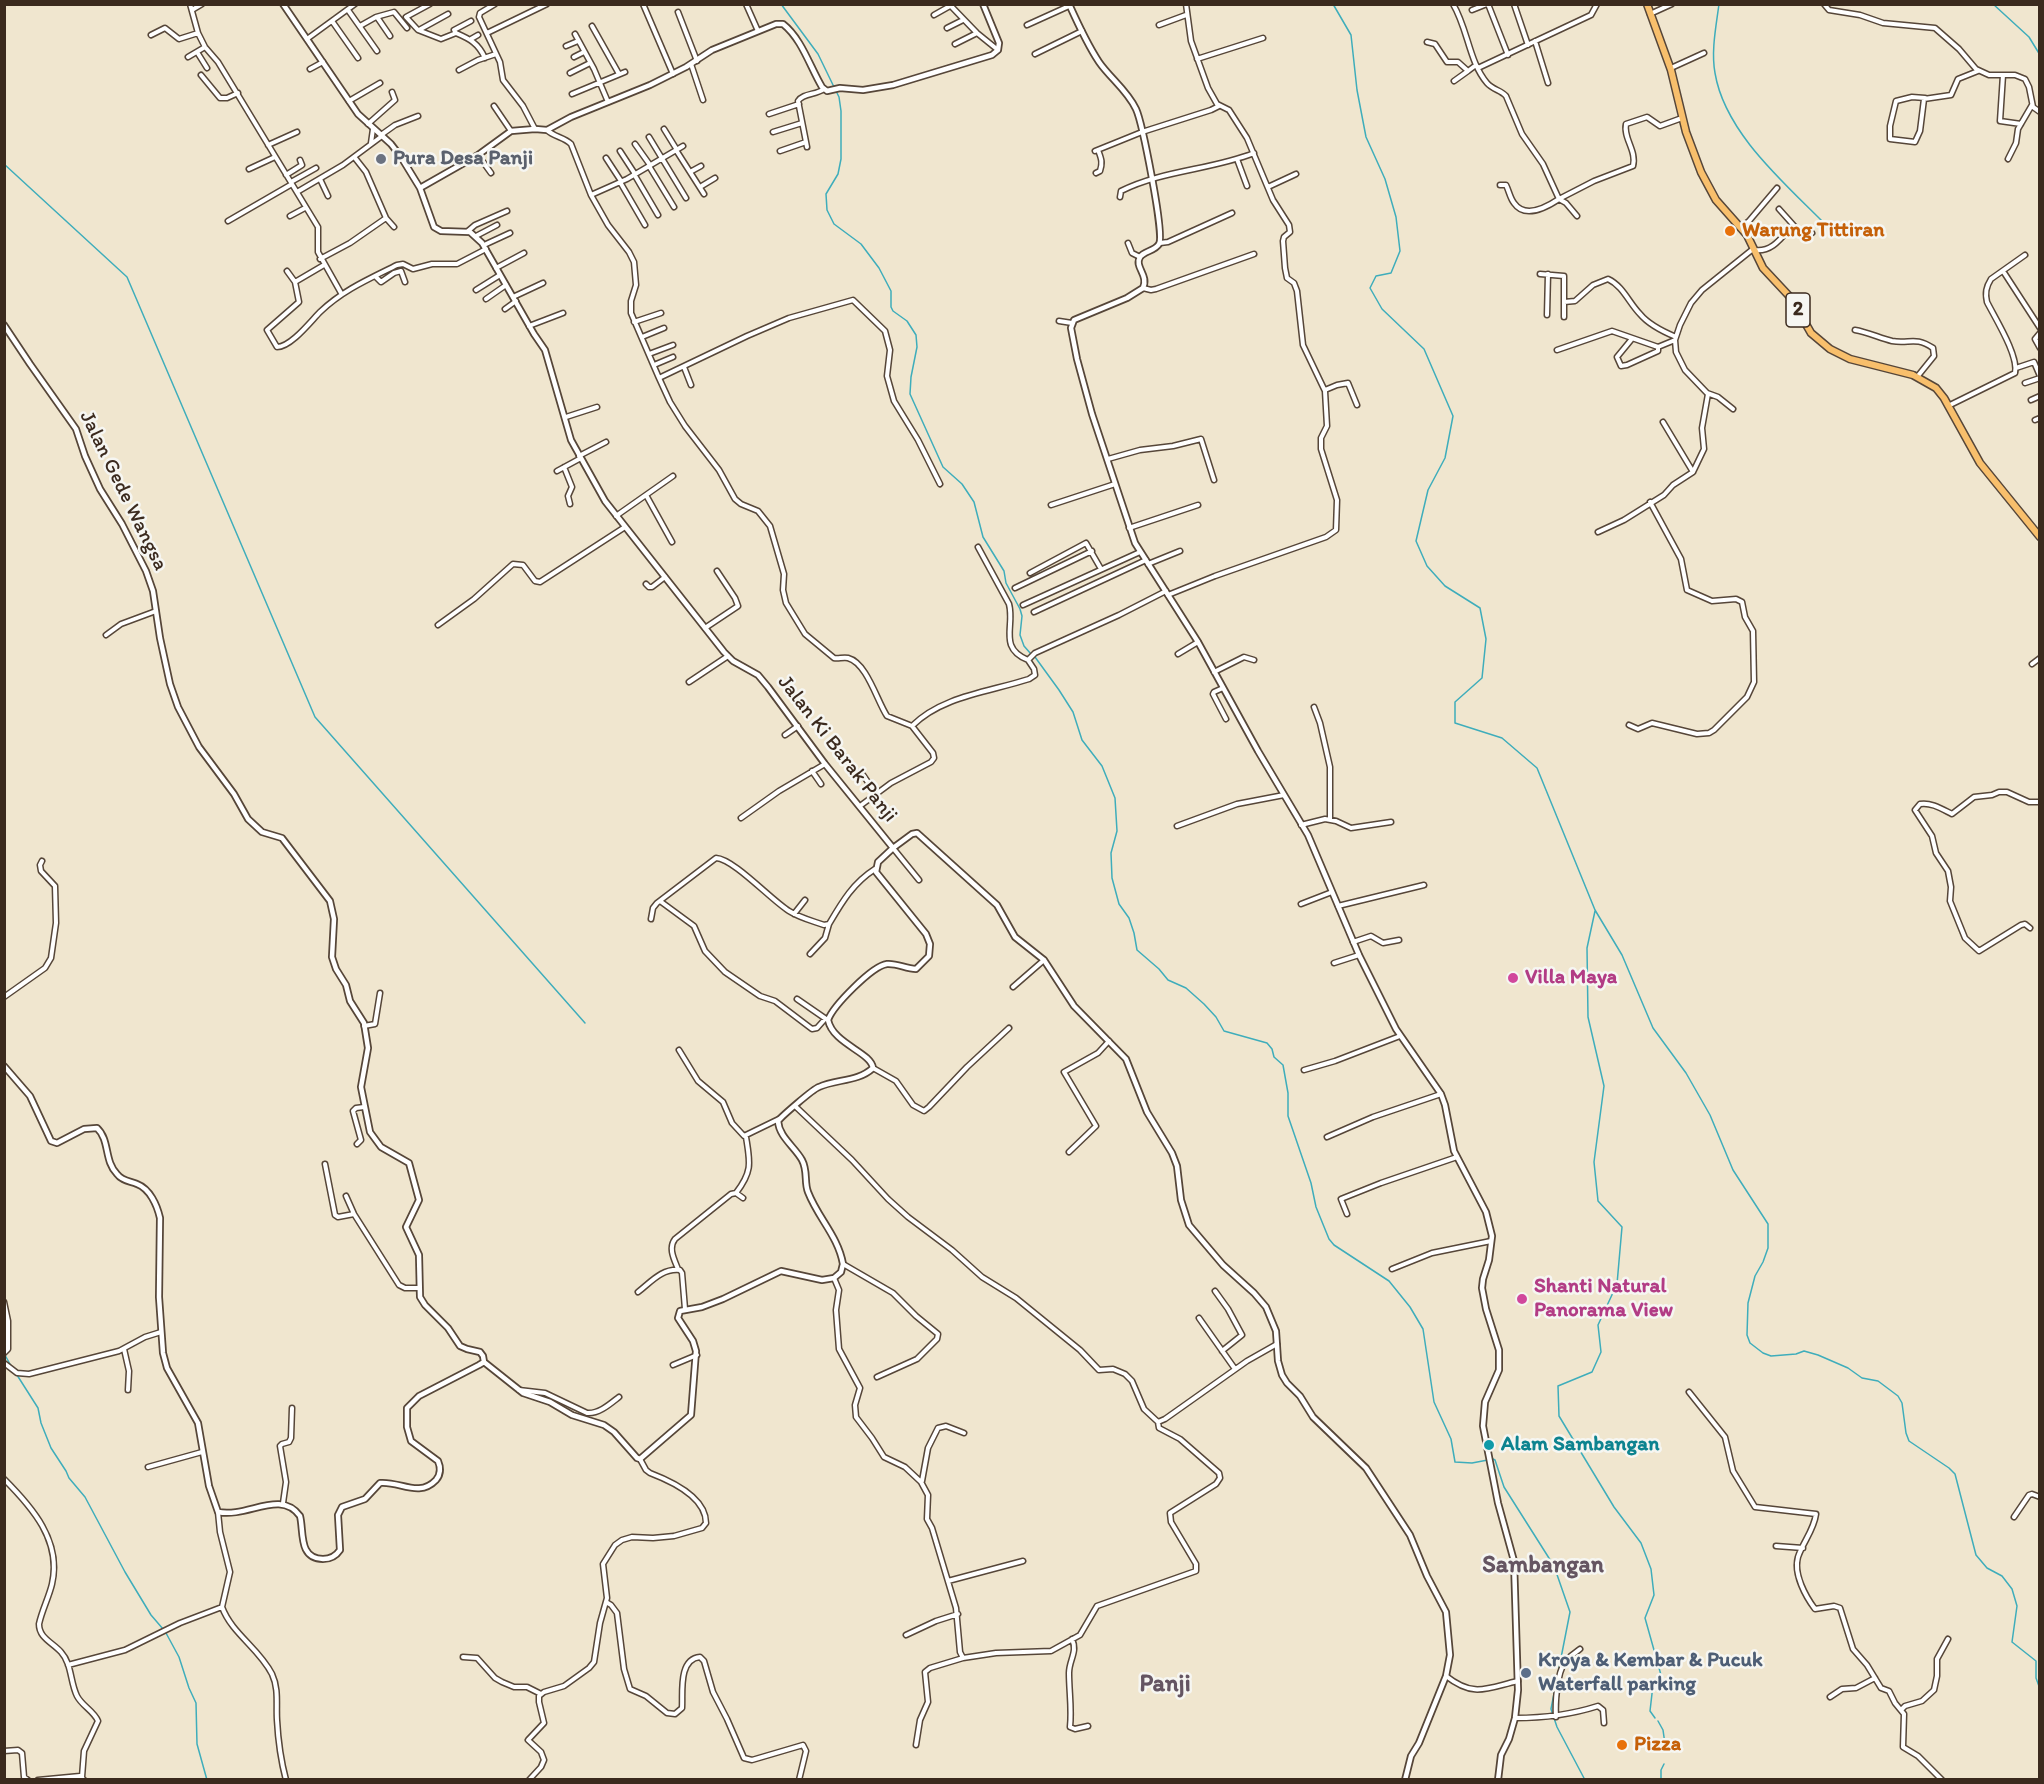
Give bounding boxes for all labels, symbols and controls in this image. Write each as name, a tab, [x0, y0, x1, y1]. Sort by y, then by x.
place label: Pura Desa Panji	[393, 146, 533, 172]
marker: Pura Desa Panji	[374, 152, 388, 166]
place label: Warung Tittiran	[1742, 218, 1885, 244]
marker: Warung Tittiran	[1723, 224, 1737, 238]
road number: 2	[1786, 293, 1810, 327]
street label: Jalan Gede Wangsa	[73, 407, 173, 575]
street label: Jalan Ki Barak Panji	[772, 670, 902, 828]
place label: Villa Maya	[1525, 965, 1617, 991]
marker: Villa Maya	[1506, 971, 1520, 985]
place label: Shanti Natural Panorama View	[1534, 1274, 1673, 1324]
marker: Shanti Natural Panorama View	[1515, 1292, 1529, 1306]
place label: Alam Sambangan	[1501, 1432, 1659, 1458]
marker: Alam Sambangan	[1482, 1438, 1496, 1452]
district label: Sambangan	[1482, 1552, 1604, 1580]
place label: Kroya & Kembar & Pucuk Waterfall parking	[1538, 1648, 1763, 1698]
marker: Kroya & Kembar & Pucuk Waterfall parking	[1519, 1666, 1533, 1680]
district label: Panji	[1139, 1671, 1191, 1699]
place label: Pizza	[1634, 1732, 1681, 1758]
marker: Pizza	[1615, 1738, 1629, 1752]

